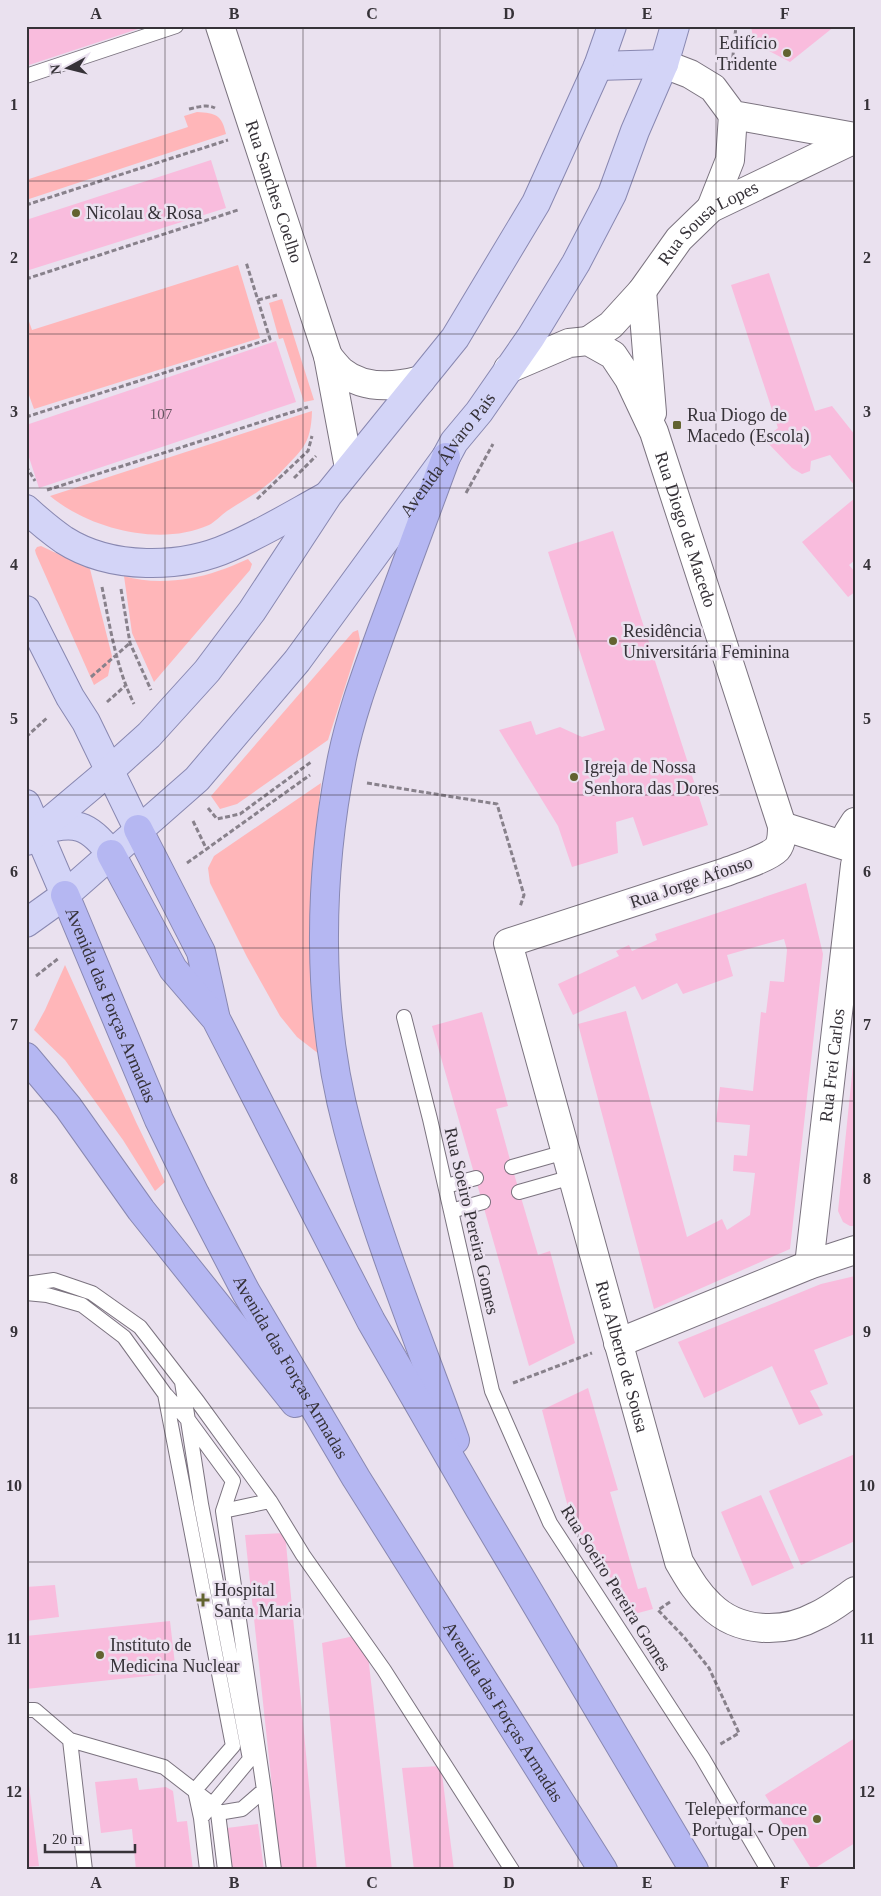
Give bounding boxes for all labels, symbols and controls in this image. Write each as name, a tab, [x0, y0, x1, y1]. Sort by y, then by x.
text: A	[90, 5, 102, 22]
text: B	[229, 5, 240, 22]
text: C	[366, 5, 378, 22]
text: D	[503, 5, 515, 22]
text: E	[642, 5, 652, 22]
text: F	[780, 5, 790, 22]
place label: Edifício Tridente	[717, 33, 777, 74]
north arrow	[42, 42, 92, 92]
marker: Edifício Tridente	[781, 47, 793, 59]
text: N	[48, 64, 64, 75]
text: 1	[10, 96, 18, 113]
text: 1	[863, 96, 871, 113]
street label: Rua Sanches Coelho	[241, 117, 307, 265]
street label: Rua Sousa Lopes	[654, 177, 761, 269]
place label: Nicolau & Rosa	[86, 203, 202, 223]
marker: Nicolau & Rosa	[70, 207, 82, 219]
text: 2	[10, 249, 18, 266]
text: 2	[863, 249, 871, 266]
street label: Avenida Álvaro Pais	[396, 389, 499, 521]
text: 3	[10, 403, 18, 420]
text: 3	[863, 403, 871, 420]
place label: Rua Diogo de Macedo (Escola)	[687, 405, 809, 447]
house number: 107	[150, 406, 173, 422]
marker: Rua Diogo de Macedo (Escola)	[671, 419, 683, 431]
street label: Rua Diogo de Macedo	[651, 449, 720, 610]
text: 4	[10, 556, 18, 573]
text: 4	[863, 556, 871, 573]
place label: Residência Universitária Feminina	[623, 621, 789, 662]
marker: Residência Universitária Feminina	[607, 635, 619, 647]
text: 5	[10, 710, 18, 727]
text: 5	[863, 710, 871, 727]
place label: Igreja de Nossa Senhora das Dores	[584, 757, 719, 798]
marker: Igreja de Nossa Senhora das Dores	[568, 771, 580, 783]
street label: Rua Jorge Afonso	[627, 852, 755, 912]
text: 6	[10, 863, 18, 880]
text: 6	[863, 863, 871, 880]
street label: Avenida das Forças Armadas	[61, 904, 160, 1105]
street label: Rua Frei Carlos	[816, 1008, 848, 1123]
text: 7	[10, 1016, 18, 1033]
text: 7	[863, 1016, 871, 1033]
street label: Rua Soeiro Pereira Gomes	[441, 1125, 503, 1317]
text: 8	[10, 1170, 18, 1187]
text: 8	[863, 1170, 871, 1187]
street label: Avenida das Forças Armadas	[229, 1272, 352, 1462]
street label: Rua Alberto de Sousa	[592, 1278, 653, 1434]
text: 9	[10, 1323, 18, 1340]
text: 9	[863, 1323, 871, 1340]
text: 10	[6, 1477, 22, 1494]
text: 10	[859, 1477, 875, 1494]
street label: Rua Soeiro Pereira Gomes	[557, 1502, 675, 1674]
place label: Hospital Santa Maria	[214, 1580, 301, 1621]
marker: Hospital Santa Maria	[196, 1593, 210, 1607]
street label: Avenida das Forças Armadas	[439, 1618, 568, 1806]
text: 11	[6, 1630, 22, 1647]
text: 11	[859, 1630, 875, 1647]
place label: Instituto de Medicina Nuclear	[110, 1635, 239, 1676]
marker: Instituto de Medicina Nuclear	[94, 1649, 106, 1661]
text: 12	[6, 1783, 22, 1800]
text: 12	[859, 1783, 875, 1800]
place label: Teleperformance Portugal - Open	[685, 1799, 807, 1840]
marker: Teleperformance Portugal - Open	[811, 1813, 823, 1825]
scale bar	[45, 1821, 135, 1853]
text: 20 m	[52, 1831, 83, 1847]
text: A	[90, 1874, 102, 1891]
text: B	[229, 1874, 240, 1891]
text: C	[366, 1874, 378, 1891]
text: D	[503, 1874, 515, 1891]
text: E	[642, 1874, 652, 1891]
text: F	[780, 1874, 790, 1891]

